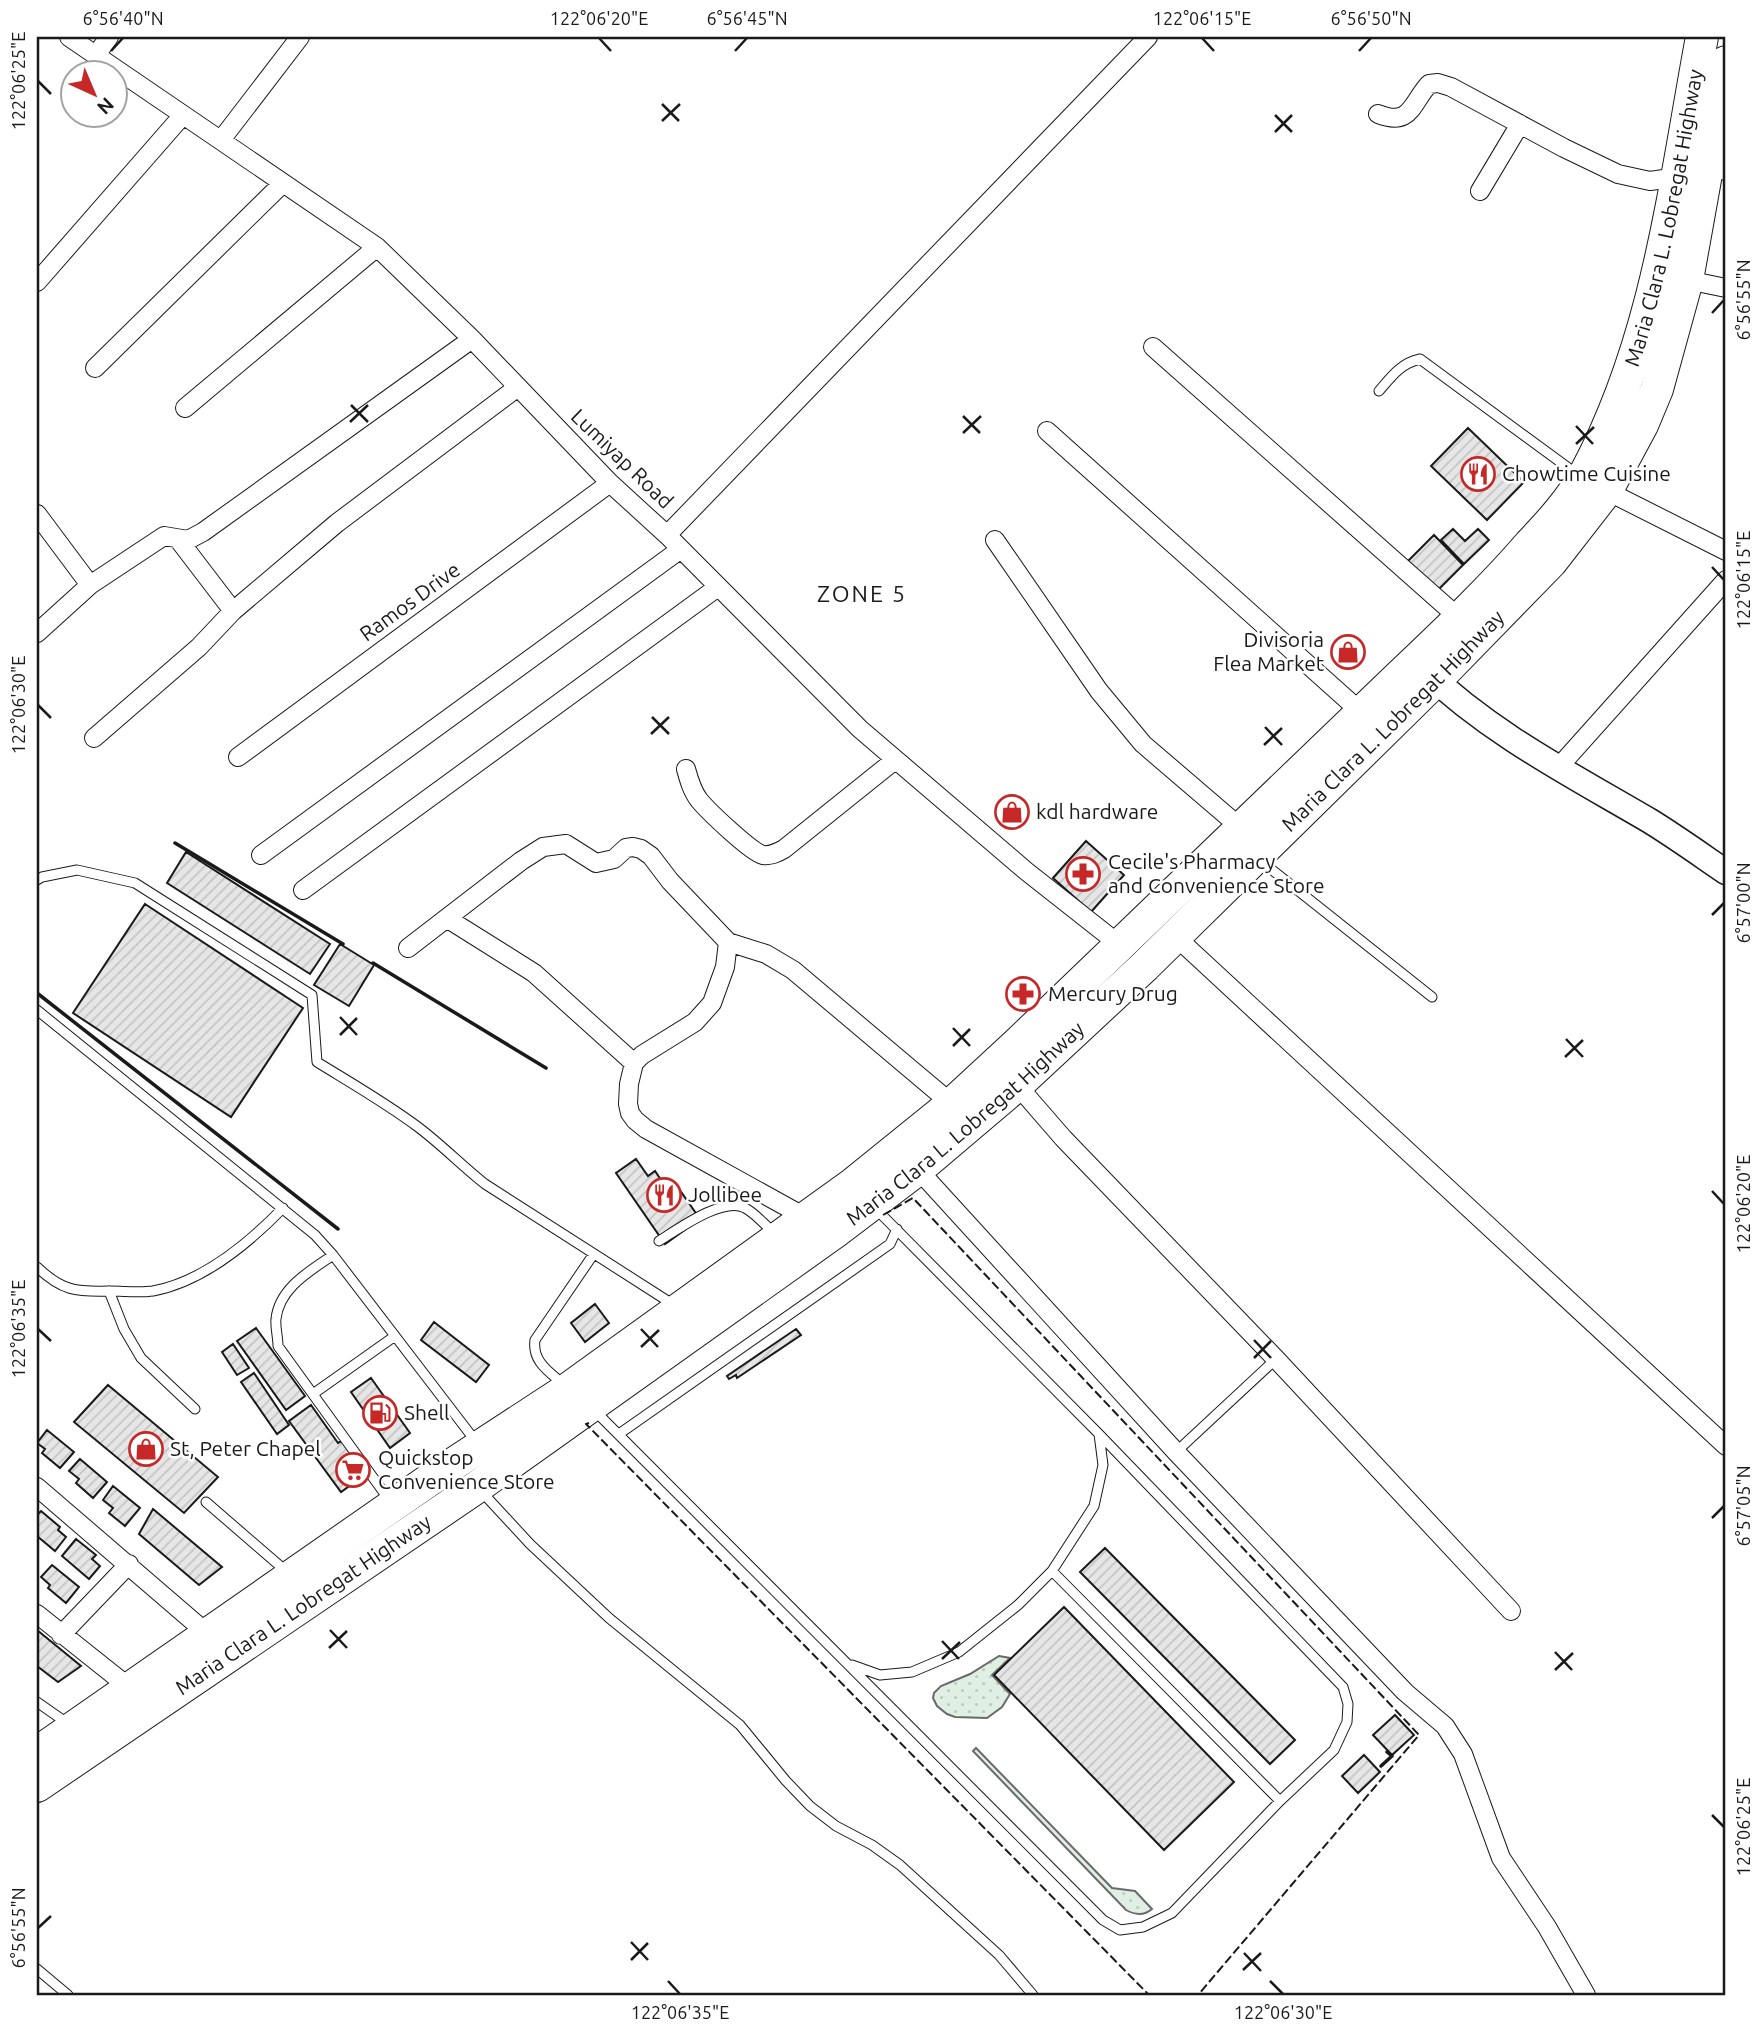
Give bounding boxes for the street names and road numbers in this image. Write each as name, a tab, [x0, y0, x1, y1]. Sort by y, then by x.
street label: Maria Clara L. Lobregat Highway	[1619, 67, 1707, 369]
street label: Lumiyap Road	[567, 404, 679, 513]
street label: Ramos Drive	[355, 557, 464, 646]
street label: Maria Clara L. Lobregat Highway	[1276, 605, 1508, 836]
street label: Maria Clara L. Lobregat Highway	[841, 1016, 1088, 1230]
street label: Maria Clara L. Lobregat Highway	[171, 1509, 435, 1699]

